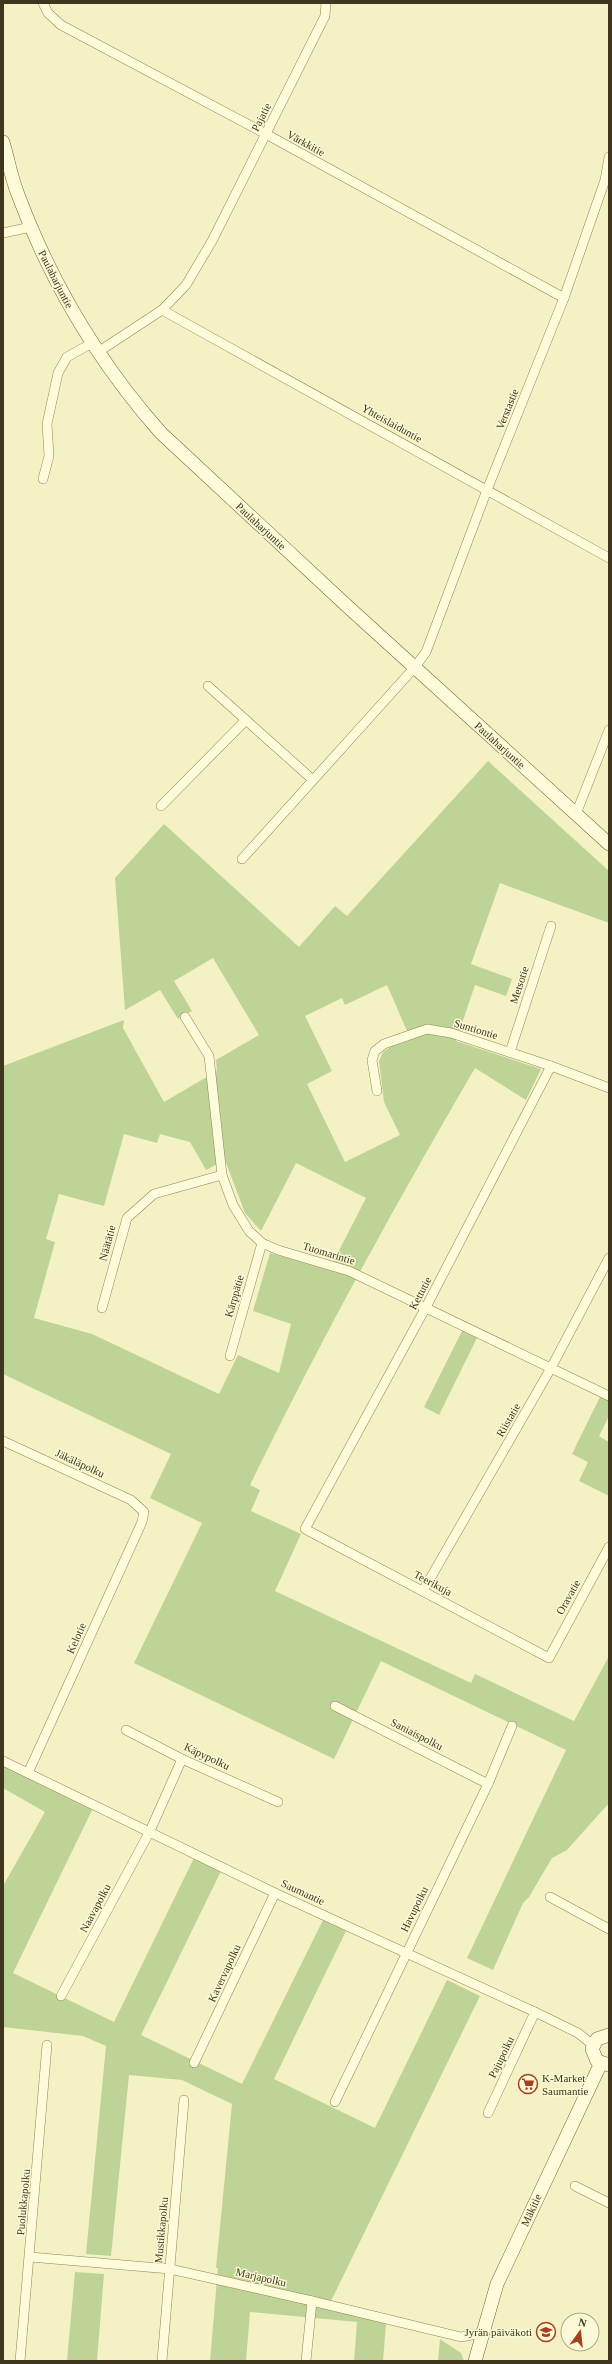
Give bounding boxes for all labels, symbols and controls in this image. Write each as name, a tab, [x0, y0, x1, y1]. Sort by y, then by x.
street label: Pajatie	[249, 101, 273, 133]
street label: Värkkitie	[285, 128, 327, 158]
street label: Paulaharjuntie	[36, 248, 76, 310]
street label: Verstastie	[493, 387, 521, 431]
street label: Yhteislaiduntie	[360, 401, 424, 445]
street label: Paulaharjuntie	[234, 500, 288, 552]
street label: Paulaharjuntie	[472, 719, 528, 771]
street label: Metsotie	[507, 965, 531, 1005]
street label: Suntiontie	[453, 1017, 499, 1041]
street label: Näätätie	[96, 1224, 118, 1262]
street label: Tuomarintie	[301, 1239, 357, 1267]
street label: Kärppätie	[222, 1273, 246, 1319]
street label: Kettutie	[406, 1274, 434, 1311]
street label: Riistatie	[494, 1401, 522, 1439]
street label: Jäkäläpolku	[54, 1446, 107, 1480]
street label: Teerikuja	[412, 1568, 454, 1598]
street label: Oravatie	[554, 1577, 582, 1616]
street label: Kelotie	[64, 1621, 88, 1655]
street label: Saniaispolku	[389, 1716, 445, 1752]
street label: Käpypolku	[182, 1740, 232, 1772]
street label: Saumantie	[279, 1877, 327, 1907]
street label: Naavapolku	[77, 1881, 113, 1934]
street label: Havupolku	[398, 1884, 430, 1934]
street label: Kavervapolku	[205, 1942, 243, 2004]
street label: Pajupolku	[486, 2034, 516, 2080]
place label: K-Market Saumantie	[542, 2072, 589, 2097]
supermarket icon: K-Market Saumantie	[517, 2073, 539, 2095]
street label: Puolukkapolku	[14, 2168, 32, 2236]
street label: Mäkitie	[518, 2192, 544, 2228]
street label: Mustikkapolku	[152, 2196, 170, 2264]
street label: Marjapolku	[235, 2265, 288, 2289]
north arrow	[560, 2312, 600, 2352]
text: N	[577, 2316, 588, 2329]
school or university icon: Jyrän päiväkoti	[535, 2321, 557, 2343]
place label: Jyrän päiväkoti	[464, 2326, 532, 2338]

